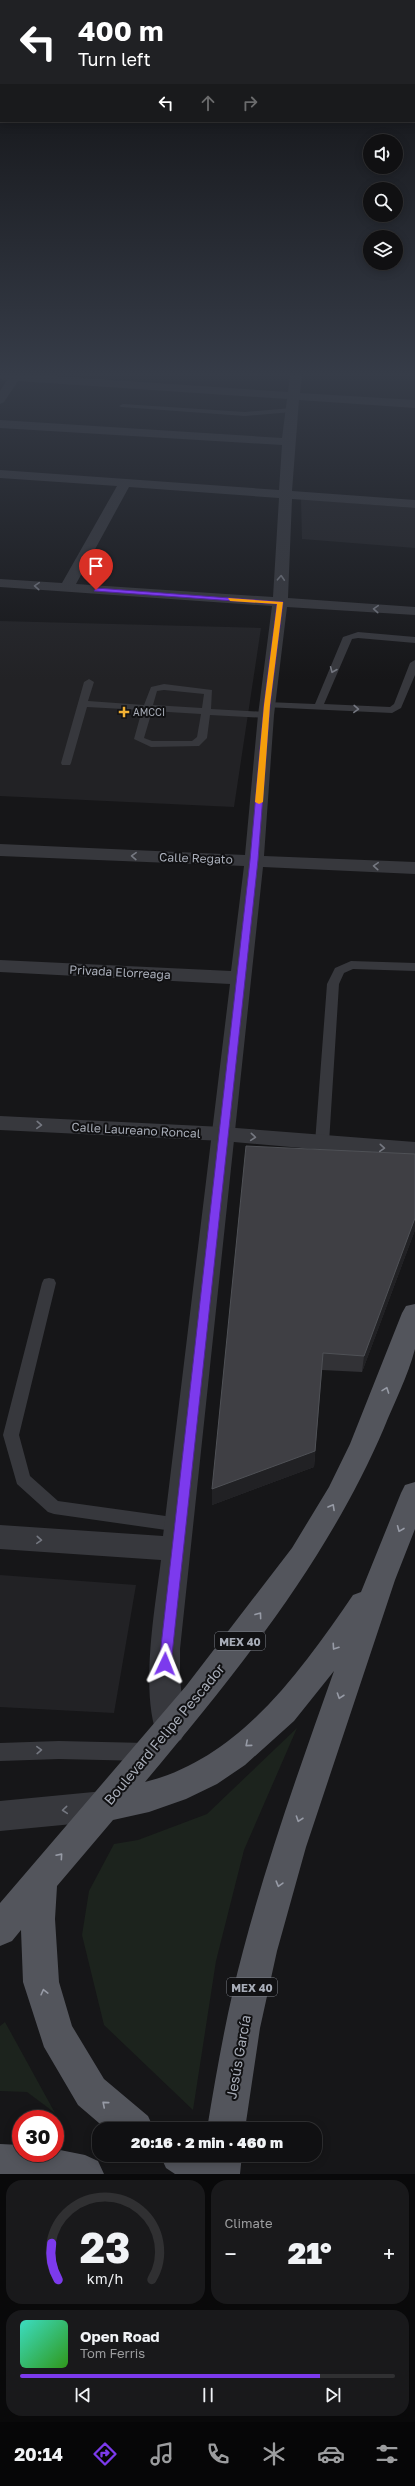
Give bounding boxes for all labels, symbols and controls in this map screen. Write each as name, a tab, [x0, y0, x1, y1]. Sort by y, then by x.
text: 400 m	[78, 14, 163, 47]
icon: left	[12, 16, 64, 68]
text: Turn left	[78, 48, 151, 70]
icon: left	[155, 92, 177, 114]
icon: ahead	[197, 92, 219, 114]
icon: right	[239, 92, 261, 114]
map controls	[363, 134, 403, 270]
button: sound	[363, 134, 403, 174]
button: search	[363, 182, 403, 222]
button: layers	[363, 230, 403, 270]
pin	[79, 549, 113, 590]
icon: arrive	[85, 555, 107, 577]
one-way arrow	[277, 575, 285, 581]
one-way arrow	[34, 581, 40, 590]
one-way arrow	[373, 604, 379, 613]
one-way arrow	[330, 666, 338, 673]
one-way arrow	[353, 705, 359, 713]
marker: AMCCI	[118, 706, 130, 718]
place label: AMCCI	[133, 706, 165, 718]
street label: Calle Regato	[159, 849, 233, 867]
one-way arrow	[131, 851, 137, 860]
one-way arrow	[373, 861, 379, 870]
street label: Privada Elorreaga	[69, 962, 171, 982]
street label: Calle Laureano Roncal	[71, 1119, 201, 1141]
one-way arrow	[36, 1120, 42, 1129]
one-way arrow	[250, 1132, 256, 1141]
one-way arrow	[379, 1143, 385, 1152]
one-way arrow	[382, 1386, 390, 1393]
one-way arrow	[327, 1504, 334, 1512]
one-way arrow	[397, 1526, 405, 1533]
one-way arrow	[36, 1535, 42, 1544]
one-way arrow	[254, 1613, 261, 1620]
road number: MEX 40	[215, 1632, 265, 1650]
position arrow	[144, 1643, 186, 1685]
one-way arrow	[332, 1643, 340, 1650]
street label: Boulevard Felipe Pescador	[100, 1660, 228, 1808]
one-way arrow	[337, 1693, 345, 1700]
one-way arrow	[245, 1739, 253, 1746]
one-way arrow	[36, 1746, 42, 1755]
one-way arrow	[62, 1805, 68, 1814]
one-way arrow	[295, 1816, 304, 1823]
one-way arrow	[56, 1853, 63, 1860]
one-way arrow	[275, 1881, 284, 1888]
road number: MEX 40	[227, 1978, 277, 1996]
one-way arrow	[40, 1989, 48, 1995]
street label: Jesús García	[222, 2014, 254, 2100]
one-way arrow	[102, 2102, 110, 2109]
speed limit sign: 30	[12, 2110, 64, 2162]
text: 20:16 · 2 min · 460 m	[131, 2133, 283, 2151]
text: Climate	[225, 2215, 272, 2231]
text: 23	[80, 2222, 131, 2272]
text: 21°	[288, 2235, 332, 2271]
text: −	[225, 2240, 237, 2267]
text: +	[383, 2240, 395, 2267]
text: km/h	[87, 2270, 123, 2287]
text: Open Road	[80, 2327, 160, 2345]
text: Tom Ferris	[80, 2345, 145, 2361]
icon: previous	[72, 2384, 94, 2406]
icon: pause	[197, 2384, 219, 2406]
icon: next	[322, 2384, 344, 2406]
icon: directions	[91, 2440, 119, 2468]
icon: music	[148, 2440, 176, 2468]
icon: phone	[204, 2440, 232, 2468]
icon: climate	[260, 2440, 288, 2468]
icon: car	[317, 2440, 345, 2468]
icon: filters	[373, 2440, 401, 2468]
text: 20:14	[14, 2443, 63, 2465]

